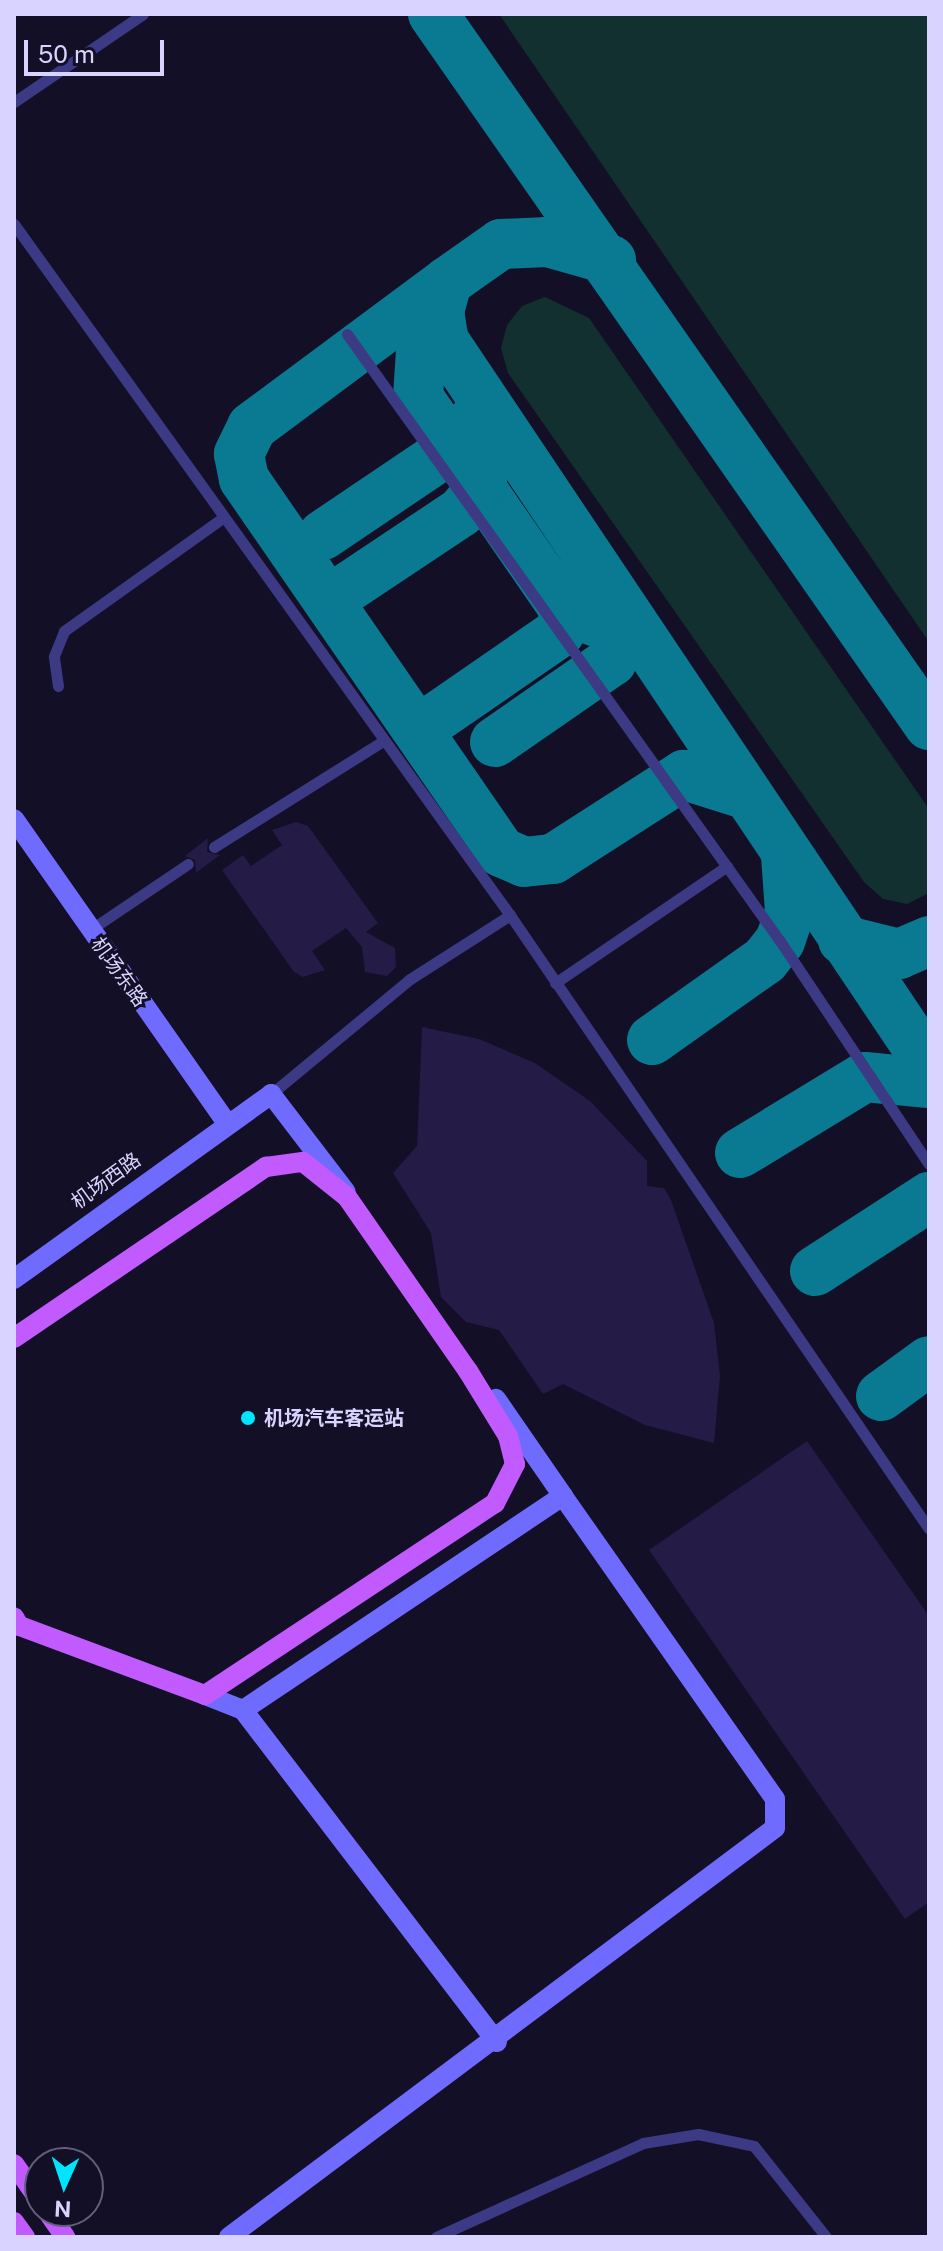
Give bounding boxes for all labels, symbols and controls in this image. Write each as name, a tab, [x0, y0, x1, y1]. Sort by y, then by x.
scale bar	[28, 24, 168, 74]
text: 50 m	[38, 40, 95, 68]
street label: 机场东路	[86, 933, 152, 1011]
street label: 机场西路	[67, 1148, 145, 1214]
place label: 机场汽车客运站	[264, 1406, 404, 1430]
marker: 机场汽车客运站	[239, 1409, 257, 1427]
north arrow	[24, 2147, 104, 2227]
text: N	[54, 2196, 72, 2222]

